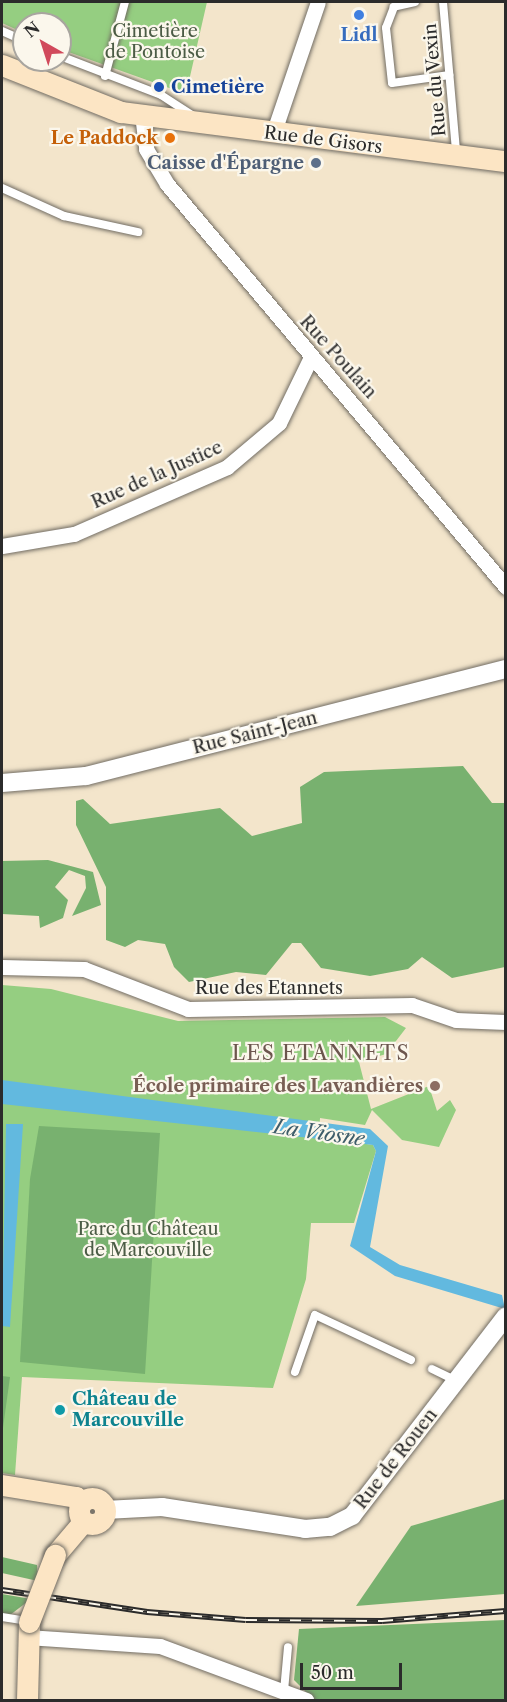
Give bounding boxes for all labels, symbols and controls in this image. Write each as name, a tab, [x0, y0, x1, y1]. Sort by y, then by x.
marker: Lidl	[352, 8, 366, 22]
north arrow	[12, 12, 72, 72]
text: N	[20, 17, 44, 42]
park label: Cimetière de Pontoise	[105, 21, 205, 63]
street label: Rue du Vexin	[419, 22, 451, 138]
place label: Lidl	[340, 24, 378, 46]
place label: Cimetière	[171, 76, 264, 98]
marker: Cimetière	[152, 80, 166, 94]
street label: Rue de Gisors	[263, 122, 383, 158]
place label: Le Paddock	[51, 127, 158, 149]
marker: Le Paddock	[163, 131, 177, 145]
place label: Caisse d'Épargne	[147, 152, 304, 174]
marker: Caisse d'Épargne	[309, 156, 323, 170]
street label: Rue Poulain	[295, 311, 381, 403]
street label: Rue de la Justice	[88, 436, 226, 514]
street label: Rue Saint-Jean	[190, 707, 320, 759]
street label: Rue des Etannets	[195, 977, 343, 999]
district label: LES ETANNETS	[232, 1041, 410, 1065]
place label: École primaire des Lavandières	[133, 1075, 423, 1097]
marker: École primaire des Lavandières	[428, 1079, 442, 1093]
water label: La Viosne	[272, 1115, 366, 1151]
park label: Parc du Château de Marcouville	[77, 1219, 219, 1262]
place label: Château de Marcouville	[72, 1389, 184, 1432]
marker: Château de Marcouville	[53, 1403, 67, 1417]
street label: Rue de Rouen	[350, 1404, 442, 1514]
scale bar	[303, 1651, 405, 1689]
text: 50 m	[311, 1662, 354, 1684]

